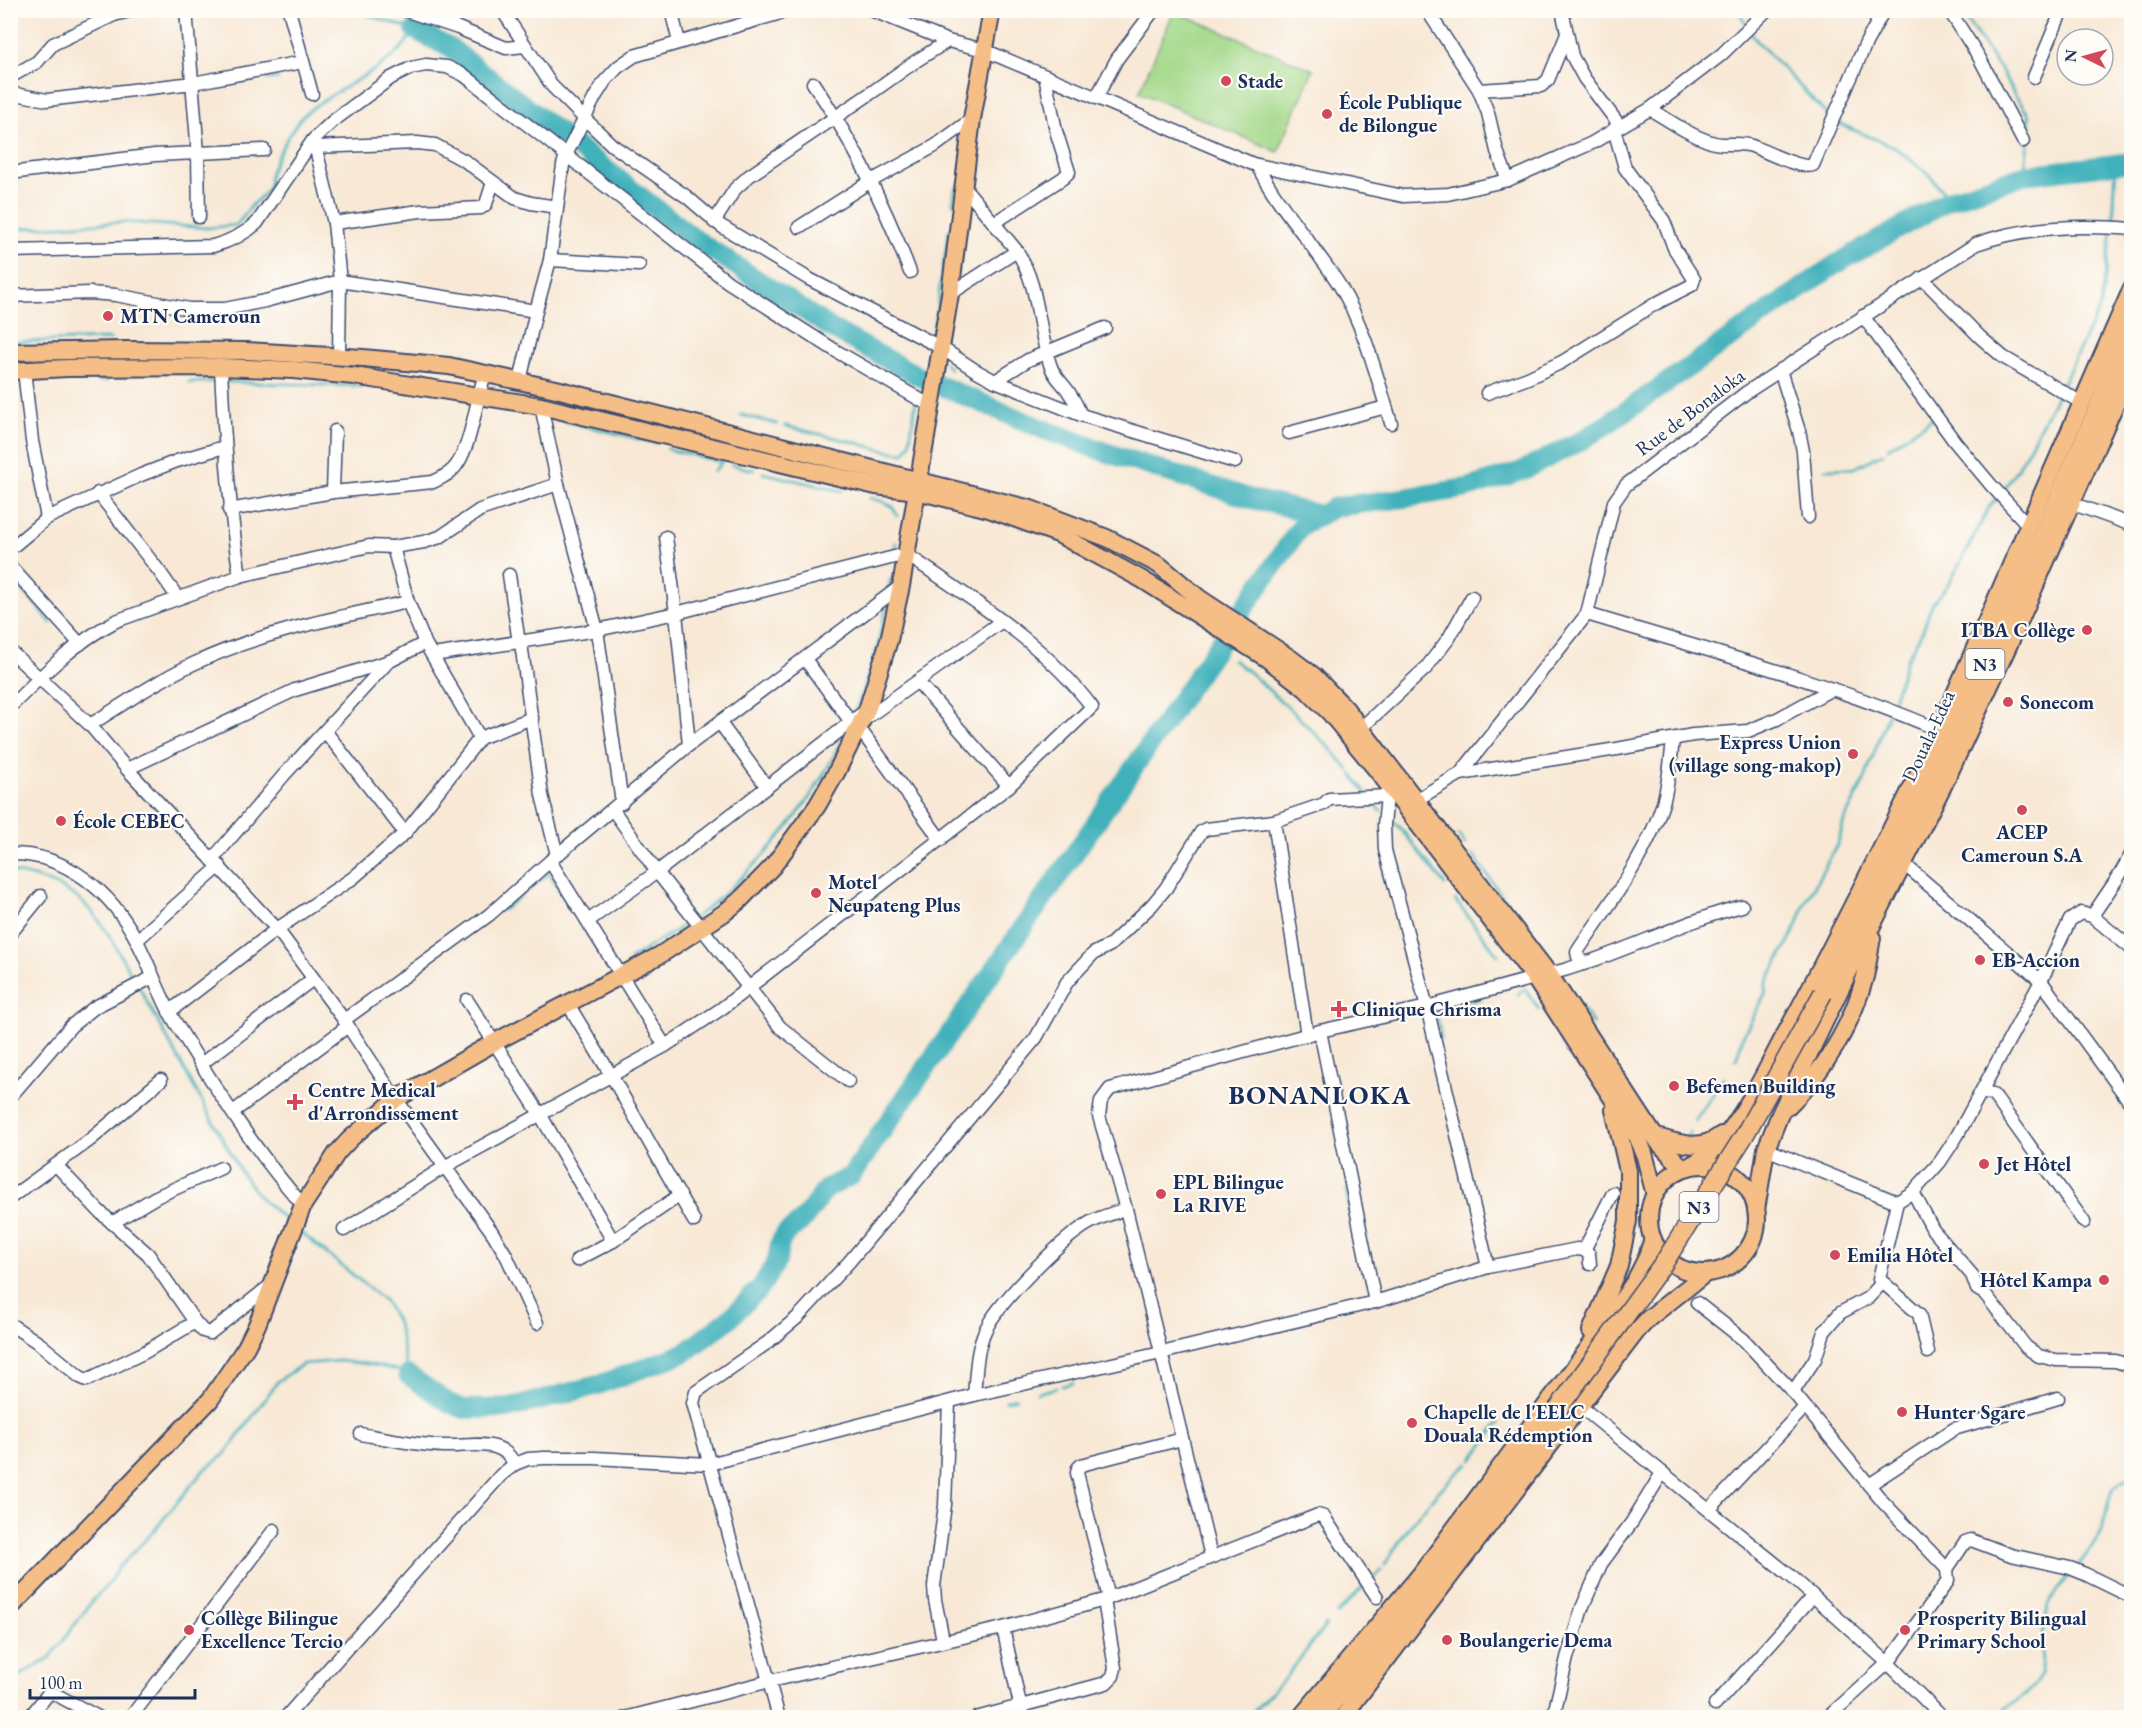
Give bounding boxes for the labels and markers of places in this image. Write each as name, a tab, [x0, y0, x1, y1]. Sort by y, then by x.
place label: Stade	[1238, 68, 1283, 94]
marker: Stade	[1219, 74, 1233, 88]
place label: École Publique de Bilongue	[1339, 89, 1462, 138]
marker: École Publique de Bilongue	[1320, 107, 1334, 121]
place label: MTN Cameroun	[120, 303, 261, 329]
marker: MTN Cameroun	[101, 309, 115, 323]
place label: ITBA Collège	[1961, 617, 2075, 643]
marker: ITBA Collège	[2080, 623, 2094, 637]
place label: Sonecom	[2020, 689, 2094, 715]
marker: Sonecom	[2001, 695, 2015, 709]
place label: Express Union (village song-makop)	[1669, 729, 1841, 778]
marker: Express Union (village song-makop)	[1846, 747, 1860, 761]
marker: ACEP Cameroun S.A	[2015, 803, 2029, 817]
place label: École CEBEC	[73, 808, 185, 834]
marker: École CEBEC	[54, 814, 68, 828]
place label: ACEP Cameroun S.A	[1961, 819, 2083, 868]
place label: Motel Neupateng Plus	[828, 869, 961, 918]
marker: Motel Neupateng Plus	[809, 886, 823, 900]
place label: EB-Accion	[1992, 947, 2080, 973]
marker: EB-Accion	[1973, 953, 1987, 967]
place label: Clinique Chrisma	[1352, 996, 1502, 1022]
marker: Clinique Chrisma	[1330, 1000, 1348, 1018]
place label: Befemen Building	[1686, 1073, 1837, 1099]
place label: Centre Medical d'Arrondissement	[308, 1077, 459, 1126]
marker: Befemen Building	[1667, 1079, 1681, 1093]
marker: Centre Medical d'Arrondissement	[286, 1093, 304, 1111]
place label: Jet Hôtel	[1994, 1151, 2071, 1177]
marker: Jet Hôtel	[1977, 1157, 1991, 1171]
place label: EPL Bilingue La RIVE	[1173, 1169, 1284, 1218]
marker: EPL Bilingue La RIVE	[1154, 1187, 1168, 1201]
place label: Emilia Hôtel	[1847, 1242, 1953, 1268]
marker: Emilia Hôtel	[1828, 1248, 1842, 1262]
place label: Hôtel Kampa	[1980, 1267, 2092, 1293]
marker: Hôtel Kampa	[2097, 1273, 2111, 1287]
place label: Chapelle de l'EELC Douala Rédemption	[1424, 1399, 1593, 1448]
place label: Hunter Sgare	[1914, 1399, 2026, 1425]
marker: Hunter Sgare	[1895, 1405, 1909, 1419]
marker: Chapelle de l'EELC Douala Rédemption	[1405, 1416, 1419, 1430]
place label: Collège Bilingue Excellence Tercio	[201, 1605, 343, 1654]
place label: Prosperity Bilingual Primary School	[1917, 1605, 2087, 1654]
marker: Collège Bilingue Excellence Tercio	[182, 1623, 196, 1637]
marker: Prosperity Bilingual Primary School	[1898, 1623, 1912, 1637]
place label: Boulangerie Dema	[1459, 1627, 1613, 1653]
marker: Boulangerie Dema	[1440, 1633, 1454, 1647]

